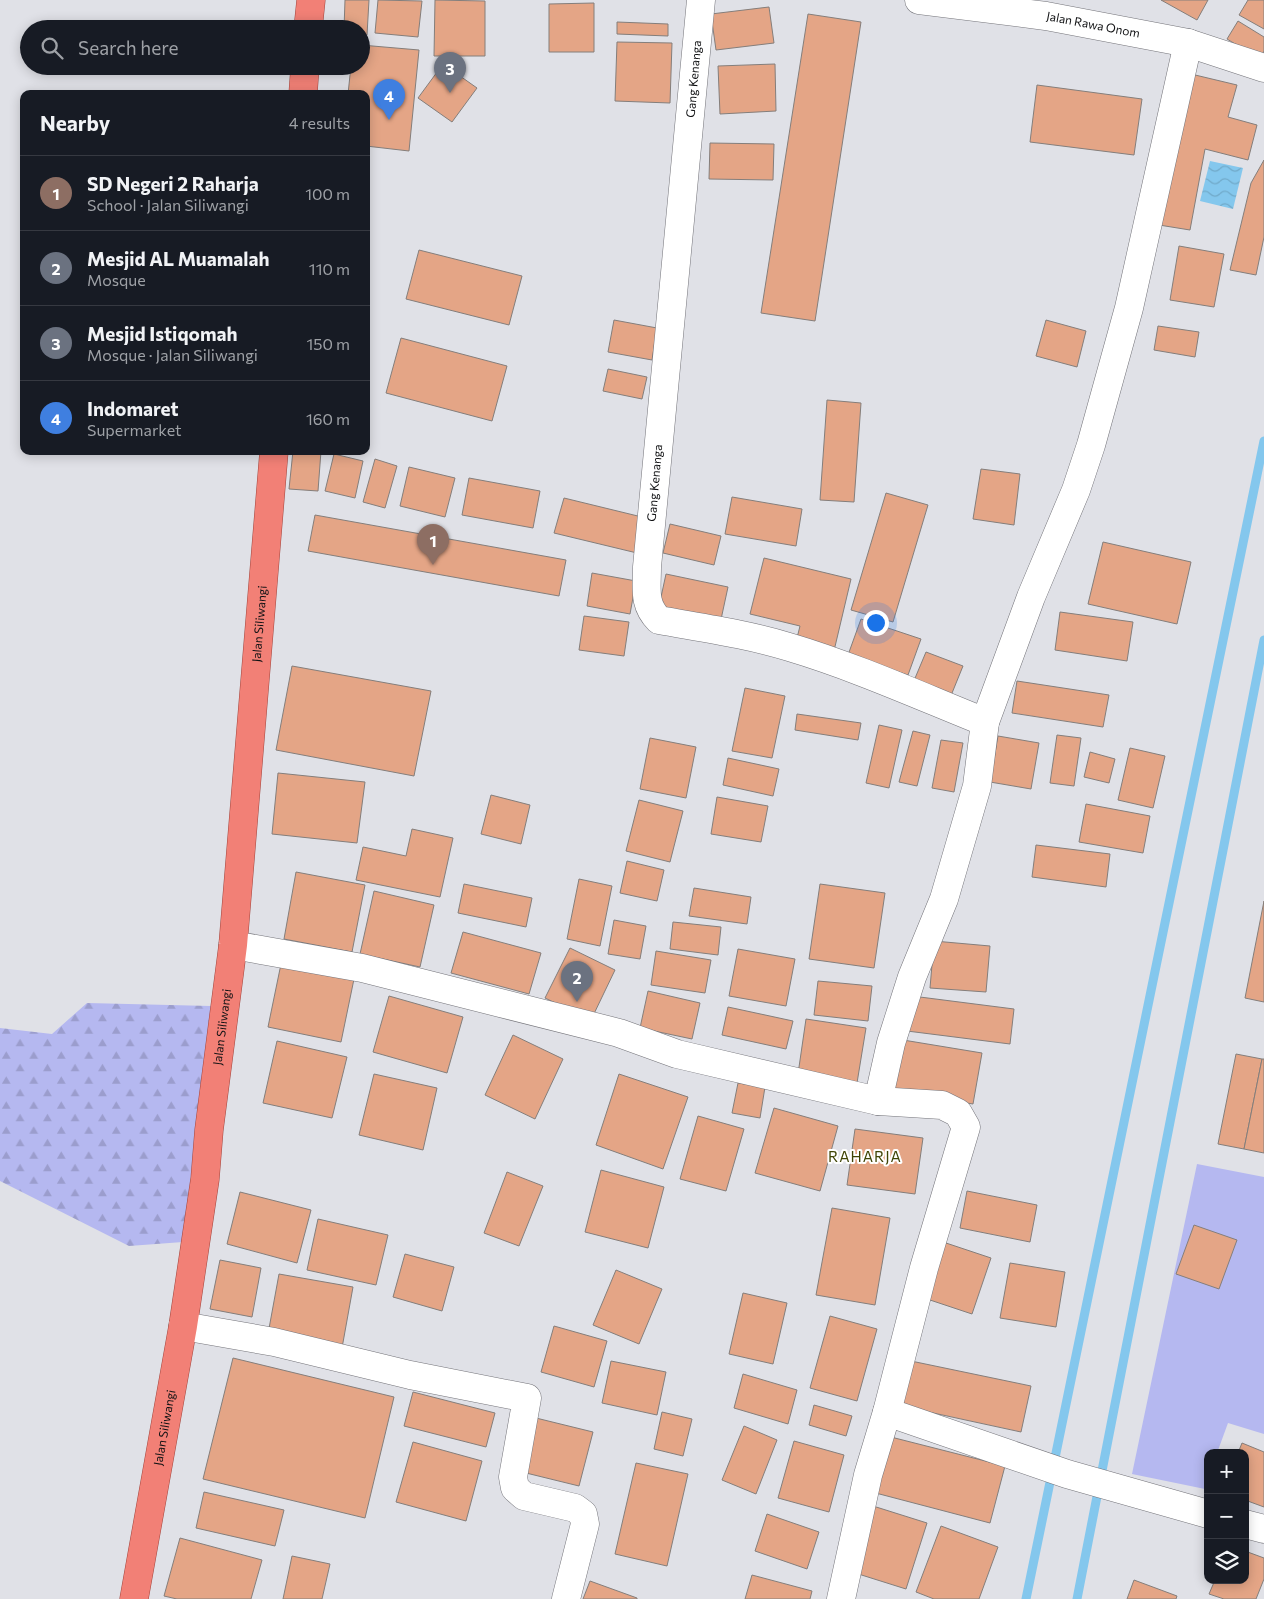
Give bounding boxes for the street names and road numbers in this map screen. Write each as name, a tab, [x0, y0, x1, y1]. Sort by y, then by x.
street label: Jalan Rawa Onom	[1045, 8, 1141, 40]
street label: Gang Kenanga	[683, 40, 703, 118]
street label: Gang Kenanga	[644, 444, 664, 522]
street label: Jalan Siliwangi	[249, 585, 269, 663]
street label: Jalan Siliwangi	[209, 988, 233, 1066]
street label: Jalan Siliwangi	[150, 1388, 177, 1467]

